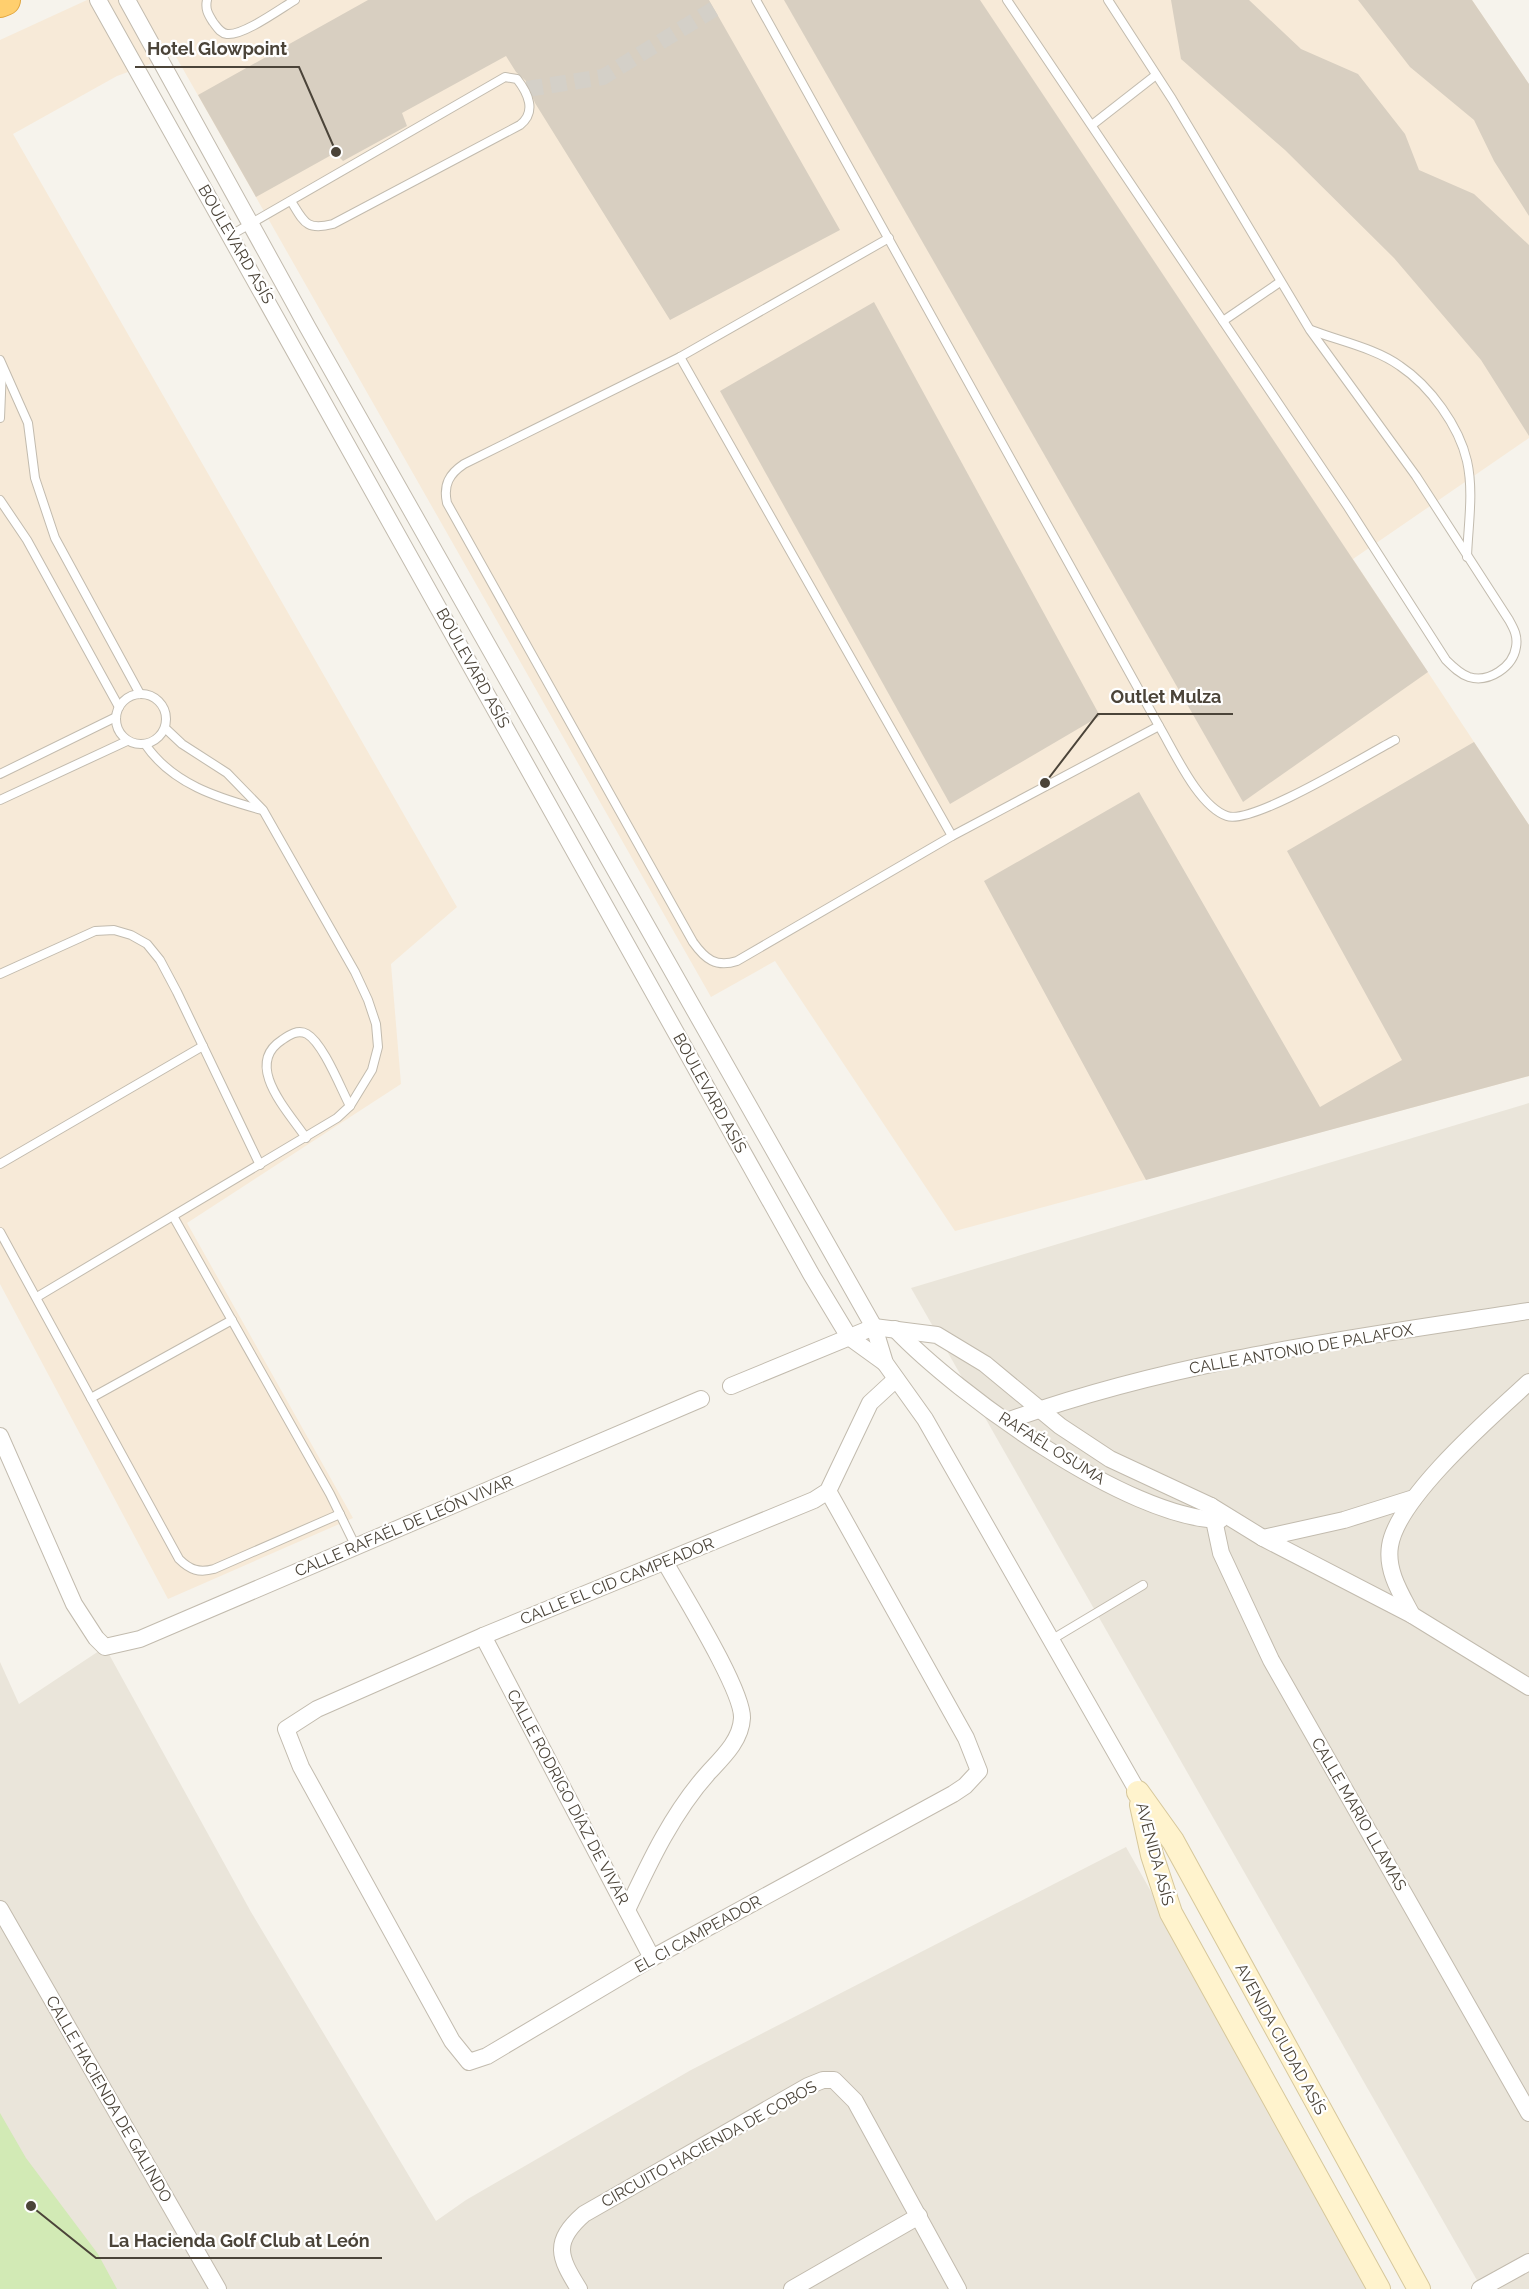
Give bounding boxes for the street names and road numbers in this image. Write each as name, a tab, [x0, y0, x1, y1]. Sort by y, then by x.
street label: BOULEVARD ASÍS	[194, 181, 279, 307]
street label: BOULEVARD ASÍS	[432, 604, 515, 731]
street label: BOULEVARD ASÍS	[669, 1029, 752, 1156]
street label: CALLE ANTONIO DE PALAFOX	[1188, 1320, 1415, 1378]
street label: RAFAÉL OSUMA	[995, 1407, 1109, 1488]
street label: CALLE RAFAÉL DE LEÓN VIVAR	[292, 1470, 516, 1581]
street label: CALLE EL CID CAMPEADOR	[517, 1533, 717, 1629]
street label: CALLE RODRIGO DÍAZ DE VIVAR	[503, 1686, 634, 1908]
street label: CALLE MARIO LLAMAS	[1307, 1734, 1411, 1894]
street label: AVENIDA ASÍS	[1132, 1800, 1179, 1908]
street label: EL CI CAMPEADOR	[631, 1891, 765, 1977]
street label: AVENIDA CIUDAD ASÍS	[1231, 1959, 1332, 2118]
street label: CALLE HACIENDA DE GALINDO	[42, 1992, 176, 2206]
street label: CIRCUITO HACIENDA DE COBOS	[598, 2077, 820, 2211]

